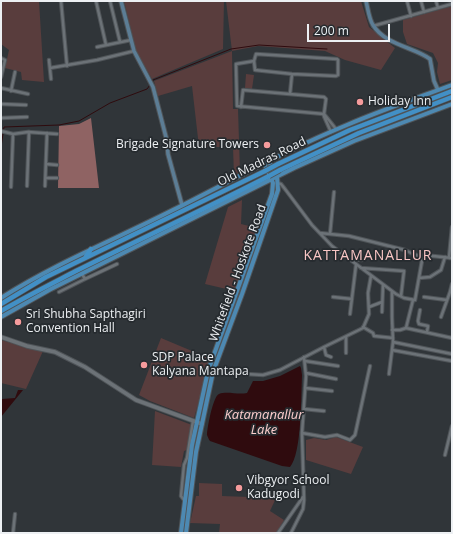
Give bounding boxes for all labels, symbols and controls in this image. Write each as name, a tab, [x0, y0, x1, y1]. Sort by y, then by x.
scale bar	[309, 16, 392, 42]
text: 200 m	[314, 22, 349, 39]
place label: Holiday Inn	[368, 95, 431, 109]
marker: Holiday Inn	[355, 97, 365, 107]
street label: Old Madras Road	[215, 134, 309, 190]
place label: Brigade Signature Towers	[116, 138, 259, 152]
marker: Brigade Signature Towers	[262, 140, 272, 150]
street label: Whitefield - Hoskote Road	[206, 202, 270, 344]
district label: KATTAMANALLUR	[304, 248, 432, 264]
place label: Sri Shubha Sapthagiri Convention Hall	[26, 308, 146, 336]
marker: Sri Shubha Sapthagiri Convention Hall	[13, 317, 23, 327]
place label: SDP Palace Kalyana Mantapa	[152, 351, 249, 379]
marker: SDP Palace Kalyana Mantapa	[139, 360, 149, 370]
water label: Katamanallur Lake	[225, 407, 303, 438]
place label: Vibgyor School Kadugodi	[247, 474, 329, 502]
marker: Vibgyor School Kadugodi	[234, 483, 244, 493]

